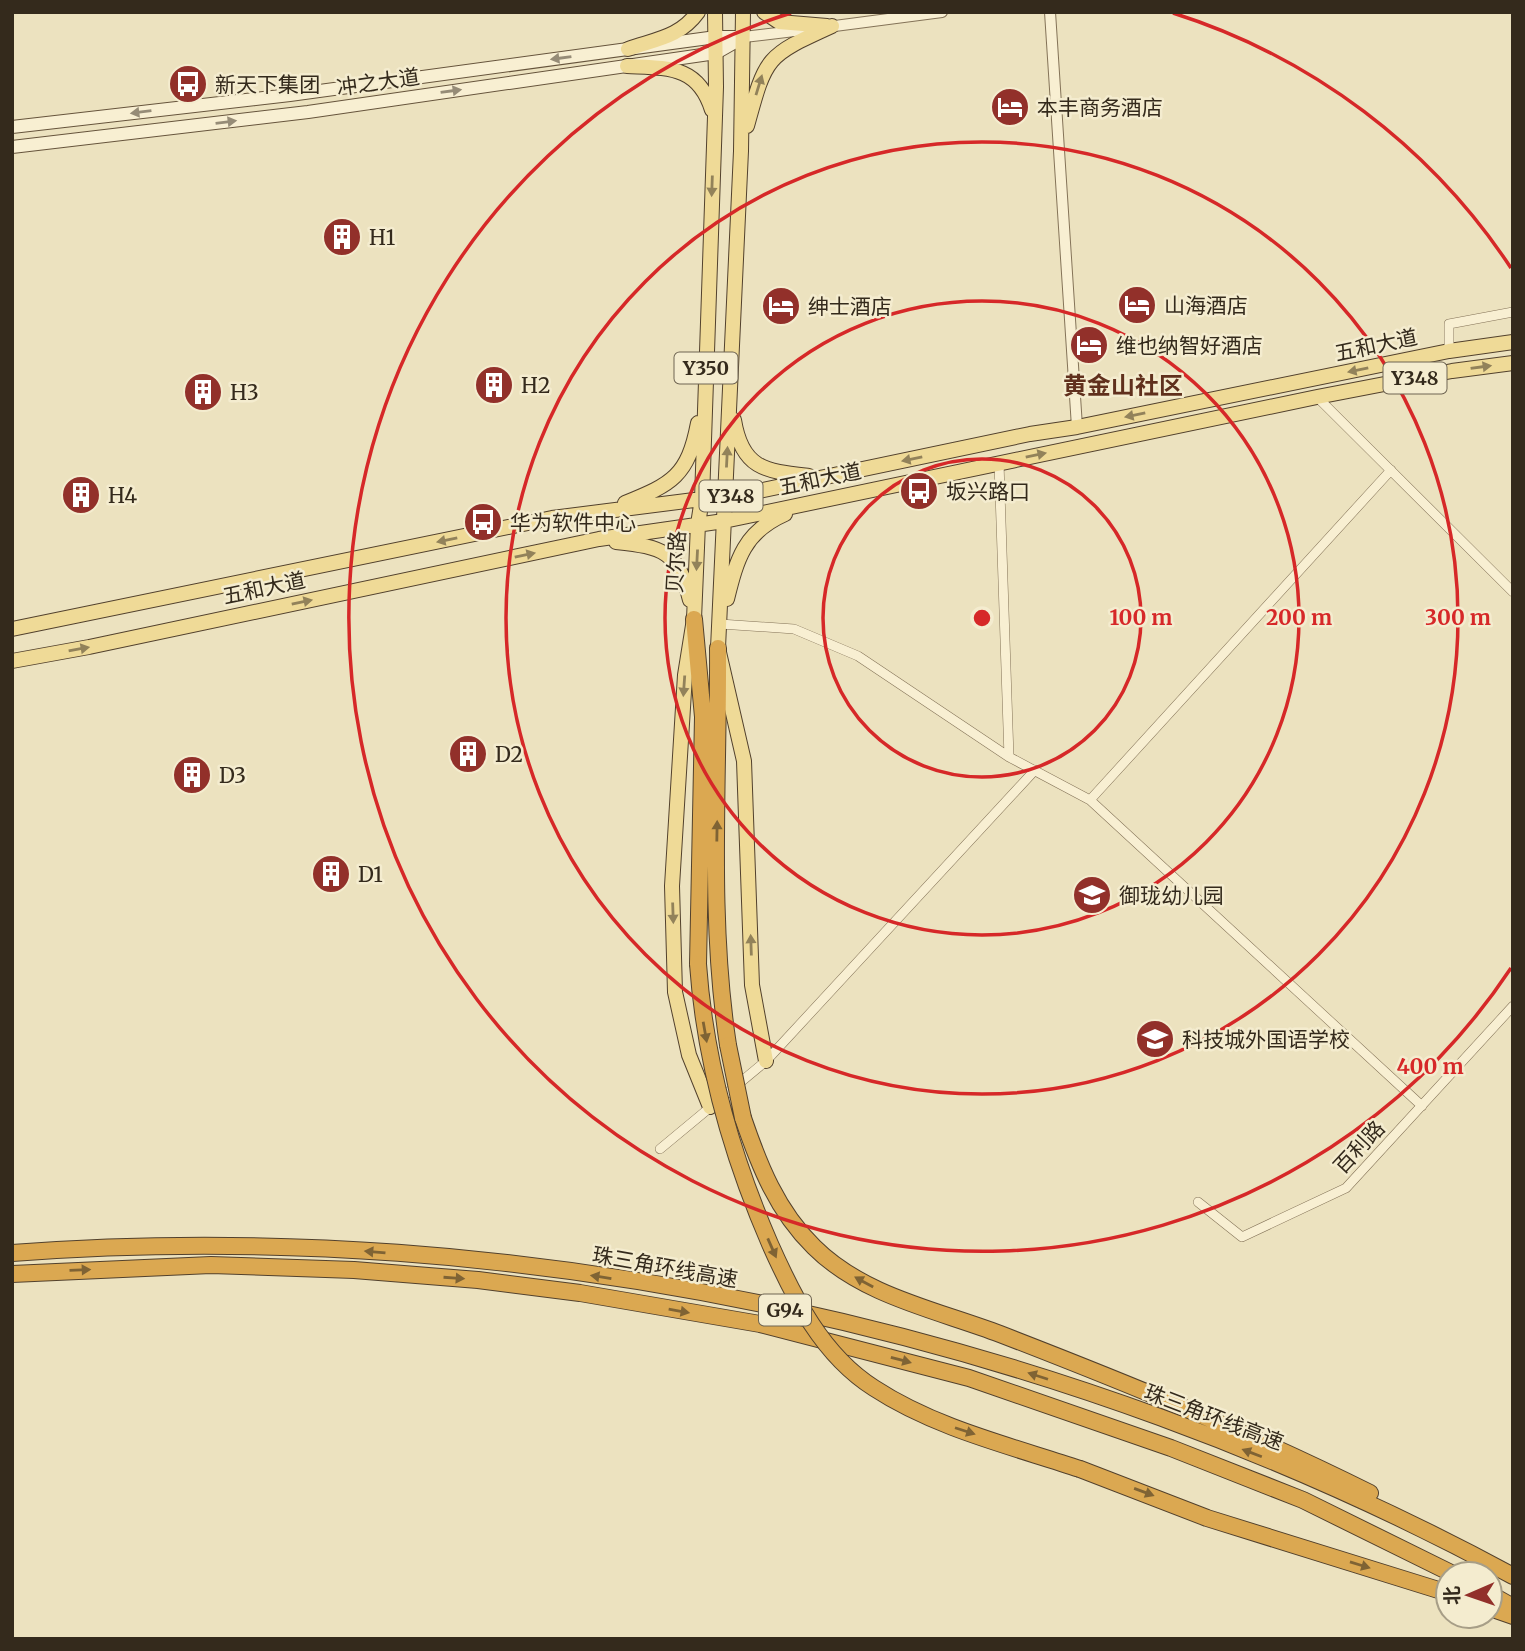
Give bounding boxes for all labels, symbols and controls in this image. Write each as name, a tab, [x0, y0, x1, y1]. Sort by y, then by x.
one-way arrow	[550, 52, 572, 63]
bus stop icon: 新天下集团	[167, 63, 209, 105]
street label: 冲之大道	[335, 63, 421, 101]
place label: 新天下集团	[215, 71, 320, 98]
one-way arrow	[754, 75, 764, 96]
one-way arrow	[440, 85, 462, 96]
hotel icon: 本丰商务酒店	[989, 86, 1031, 128]
place label: 本丰商务酒店	[1037, 94, 1163, 121]
one-way arrow	[130, 107, 152, 118]
one-way arrow	[215, 116, 237, 127]
one-way arrow	[707, 176, 718, 198]
building icon: H1	[321, 216, 363, 258]
place label: H1	[369, 224, 395, 251]
hotel icon: 山海酒店	[1116, 284, 1158, 326]
hotel icon: 绅士酒店	[760, 285, 802, 327]
place label: 山海酒店	[1164, 292, 1248, 319]
place label: 绅士酒店	[808, 293, 892, 320]
street label: 五和大道	[1332, 323, 1420, 367]
hotel icon: 维也纳智好酒店	[1068, 324, 1110, 366]
place label: 维也纳智好酒店	[1116, 332, 1263, 359]
road number: Y350	[674, 352, 738, 384]
road number: Y348	[1384, 362, 1446, 394]
one-way arrow	[1470, 362, 1492, 373]
building icon: H2	[473, 364, 515, 406]
one-way arrow	[1347, 364, 1369, 375]
district label: 黄金山社区	[1063, 370, 1183, 401]
building icon: H3	[182, 371, 224, 413]
place label: H2	[521, 372, 550, 399]
place label: H3	[230, 379, 259, 406]
one-way arrow	[1124, 410, 1146, 421]
one-way arrow	[721, 446, 732, 468]
one-way arrow	[1025, 449, 1047, 460]
one-way arrow	[901, 453, 923, 464]
street label: 五和大道	[776, 457, 864, 501]
bus stop icon: 坂兴路口	[898, 470, 940, 512]
building icon: H4	[60, 474, 102, 516]
place label: 坂兴路口	[946, 478, 1030, 505]
road number: Y348	[700, 481, 762, 512]
place label: H4	[108, 482, 137, 509]
bus stop icon: 华为软件中心	[462, 501, 504, 543]
place label: 华为软件中心	[510, 509, 636, 536]
street label: 贝尔路	[661, 530, 691, 594]
one-way arrow	[436, 534, 458, 545]
one-way arrow	[514, 549, 536, 560]
one-way arrow	[691, 550, 702, 572]
street label: 五和大道	[220, 566, 308, 610]
one-way arrow	[291, 596, 313, 607]
text: 100 m	[1110, 604, 1172, 631]
text: 200 m	[1266, 604, 1332, 631]
text: 300 m	[1425, 604, 1491, 631]
centre of rings	[970, 606, 994, 630]
one-way arrow	[68, 643, 90, 654]
one-way arrow	[678, 675, 689, 697]
building icon: D2	[447, 733, 489, 775]
place label: D2	[495, 741, 523, 768]
building icon: D3	[171, 754, 213, 796]
place label: D3	[219, 762, 246, 789]
one-way arrow	[711, 819, 723, 841]
building icon: D1	[310, 853, 352, 895]
place label: D1	[358, 861, 383, 888]
school or university icon: 御珑幼儿园	[1071, 874, 1113, 916]
place label: 御珑幼儿园	[1119, 882, 1224, 909]
one-way arrow	[667, 902, 678, 924]
one-way arrow	[745, 934, 756, 956]
school or university icon: 科技城外国语学校	[1134, 1018, 1176, 1060]
one-way arrow	[700, 1021, 711, 1043]
place label: 科技城外国语学校	[1182, 1026, 1350, 1053]
text: 400 m	[1396, 1053, 1464, 1080]
street label: 百利路	[1328, 1115, 1390, 1179]
one-way arrow	[767, 1238, 778, 1259]
street label: 珠三角环线高速	[590, 1241, 740, 1293]
one-way arrow	[364, 1246, 386, 1257]
one-way arrow	[70, 1264, 92, 1275]
one-way arrow	[590, 1271, 612, 1282]
one-way arrow	[444, 1273, 466, 1284]
one-way arrow	[854, 1276, 873, 1288]
road number: G94	[759, 1294, 811, 1326]
one-way arrow	[668, 1306, 690, 1317]
one-way arrow	[890, 1355, 912, 1366]
one-way arrow	[1027, 1370, 1048, 1381]
street label: 珠三角环线高速	[1141, 1378, 1287, 1456]
one-way arrow	[955, 1426, 976, 1436]
one-way arrow	[1241, 1448, 1262, 1459]
one-way arrow	[1134, 1487, 1155, 1498]
north arrow	[1434, 1560, 1504, 1630]
one-way arrow	[1349, 1561, 1370, 1571]
text: 北	[1440, 1586, 1464, 1606]

